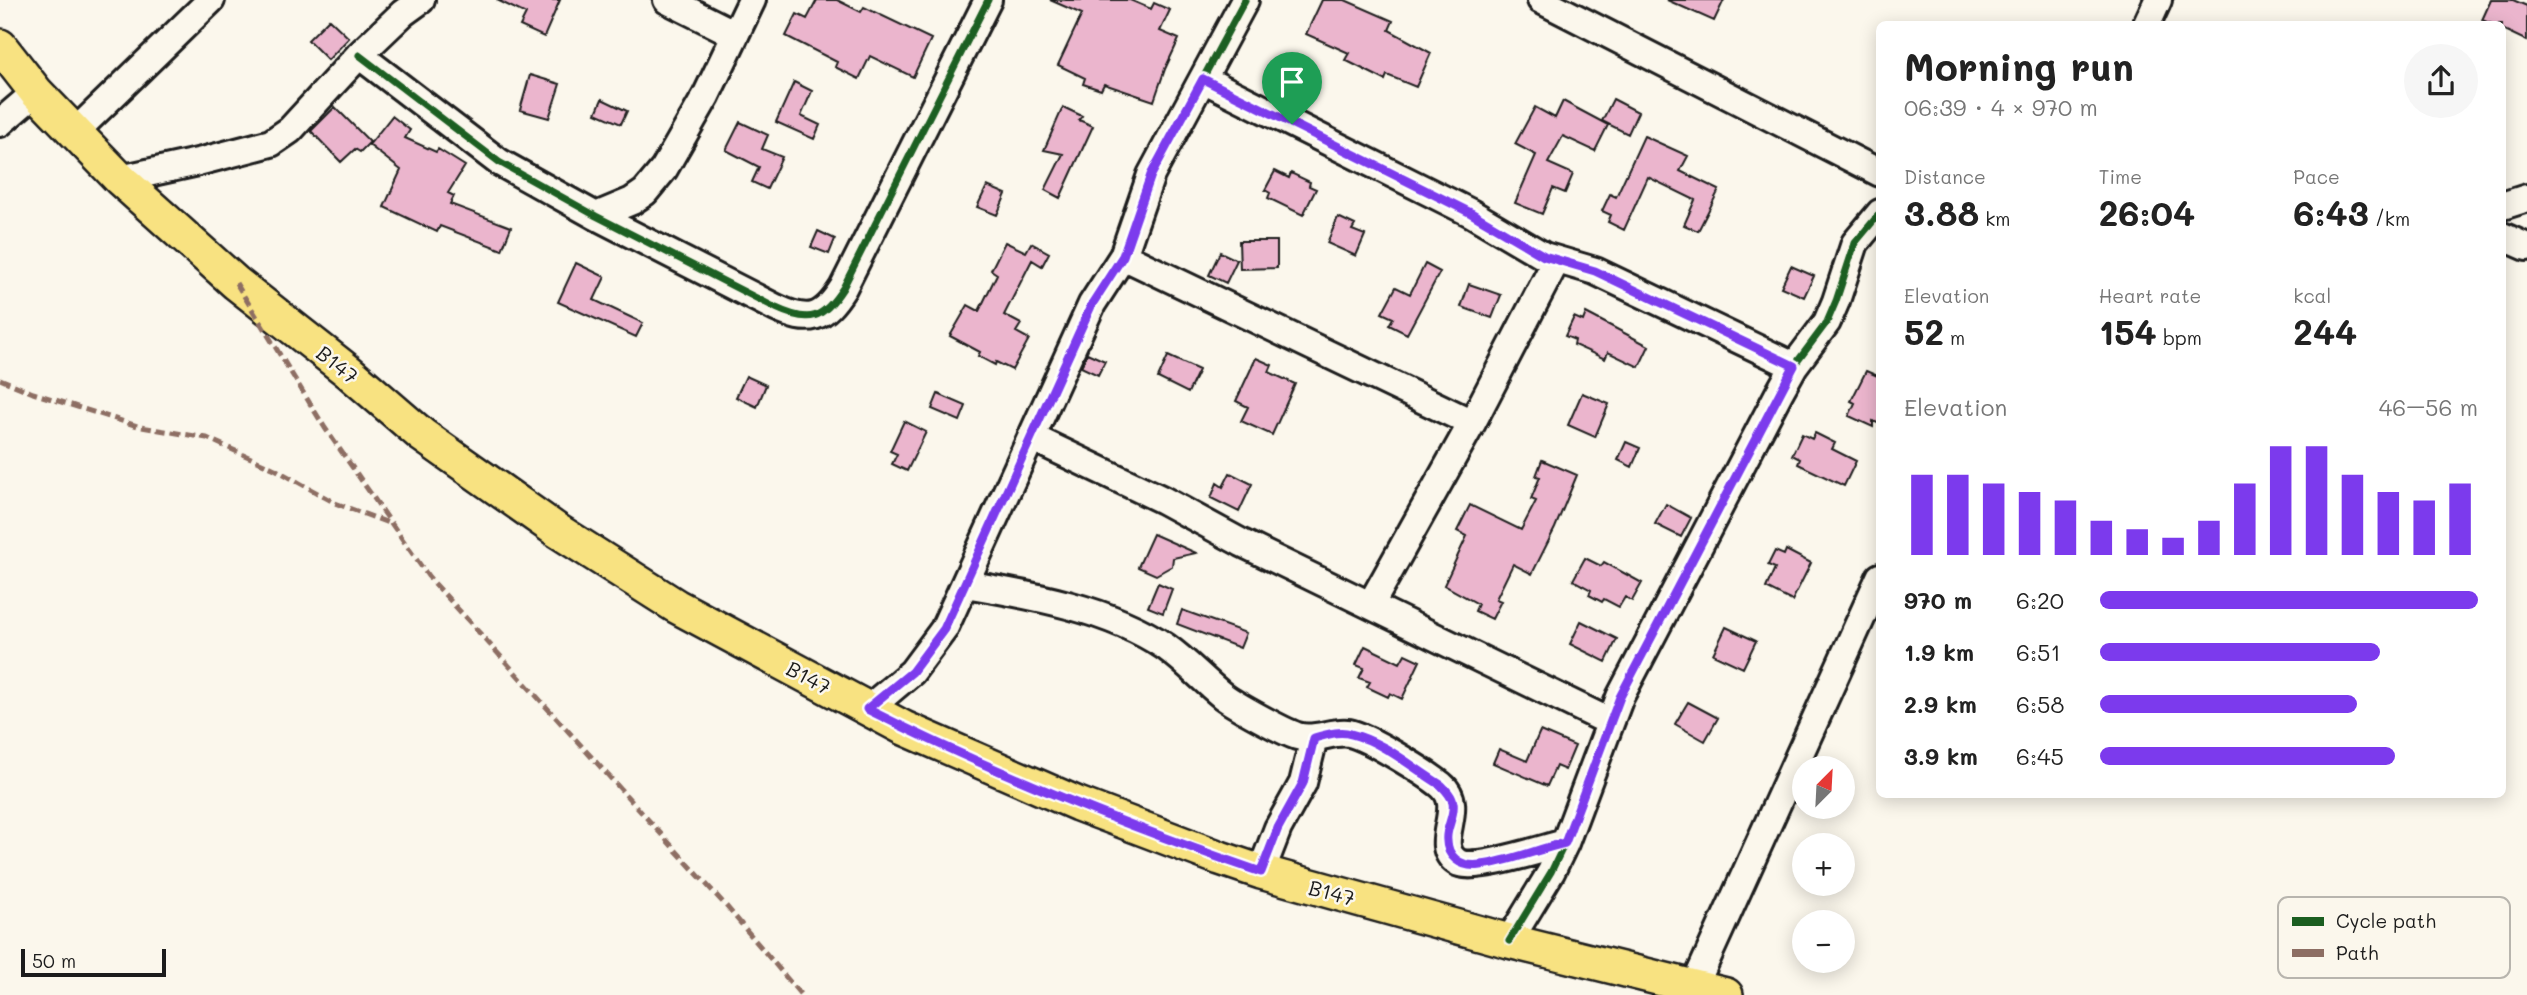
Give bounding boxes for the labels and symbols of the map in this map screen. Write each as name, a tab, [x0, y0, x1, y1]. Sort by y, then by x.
pin	[1262, 52, 1322, 124]
street label: B147	[311, 339, 365, 389]
street label: B147	[782, 654, 836, 700]
north arrow	[1792, 756, 1855, 819]
street label: B147	[1306, 873, 1358, 911]
legend	[2278, 897, 2510, 978]
text: Cycle path	[2336, 908, 2436, 933]
text: Path	[2336, 940, 2379, 965]
scale bar	[21, 946, 166, 978]

